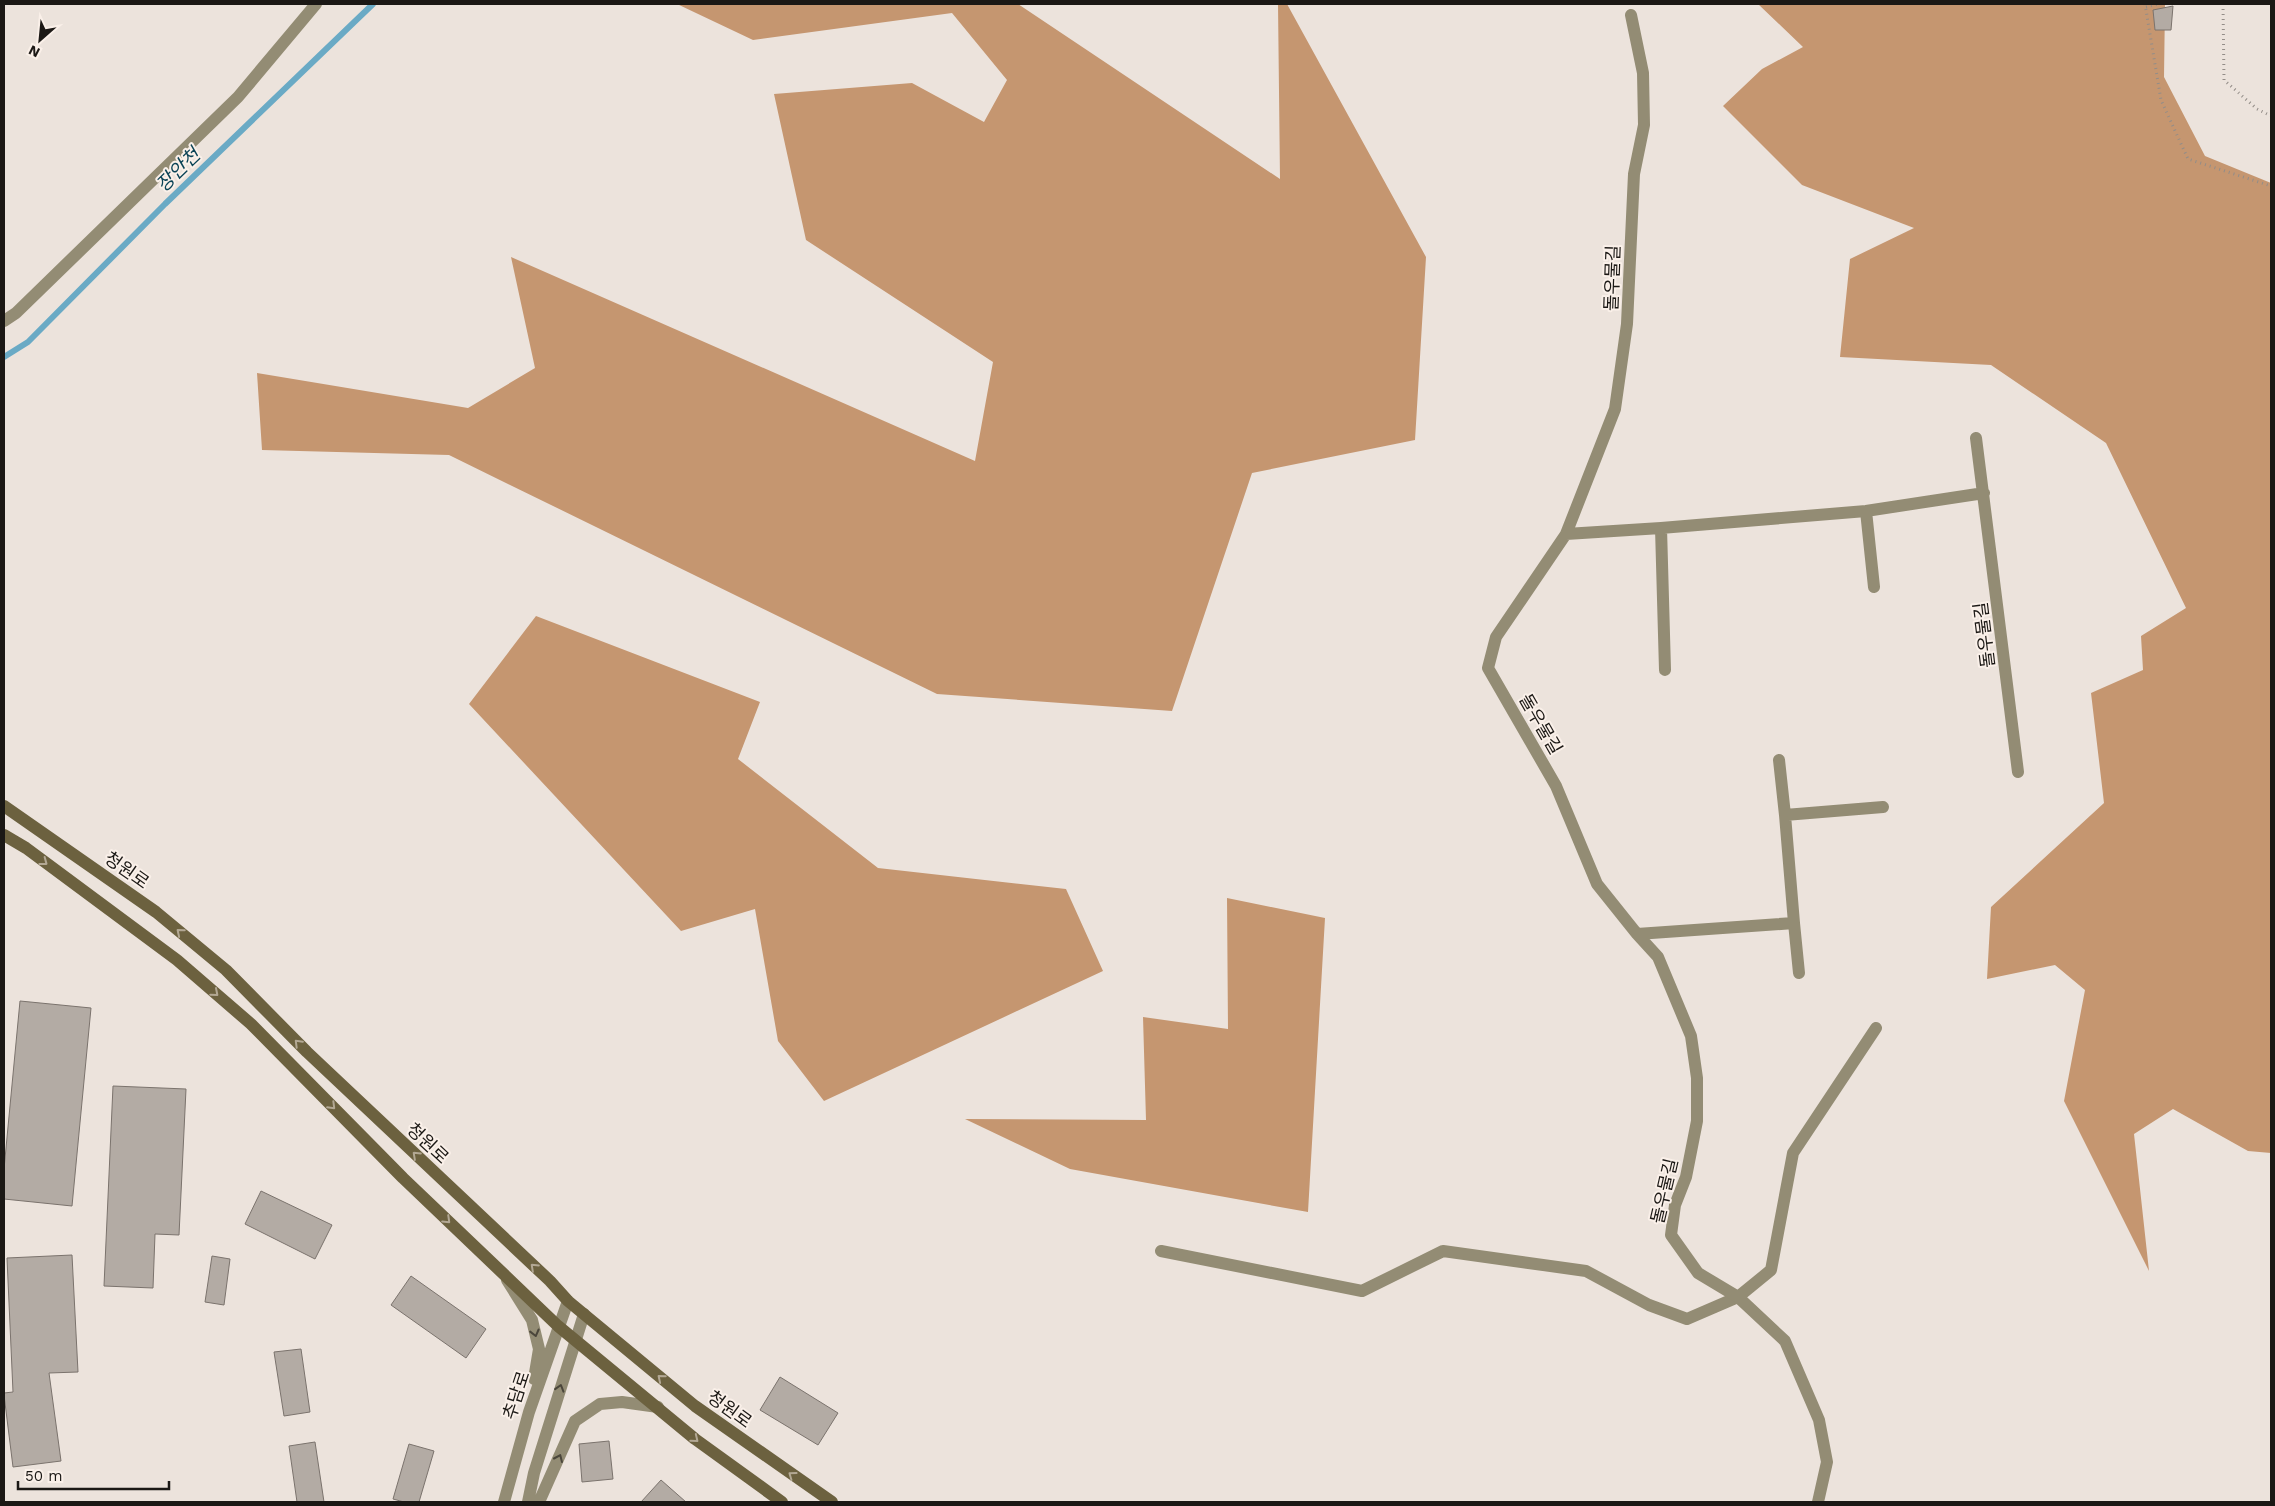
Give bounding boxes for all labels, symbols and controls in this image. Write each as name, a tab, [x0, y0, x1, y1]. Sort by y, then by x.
north arrow	[15, 15, 65, 65]
text: N	[26, 42, 42, 61]
water label: 장안천	[151, 142, 206, 196]
street label: 돌우물길	[1600, 245, 1624, 311]
street label: 돌우물길	[1970, 601, 1998, 669]
street label: 돌우물길	[1515, 690, 1567, 758]
street label: 청원로	[101, 847, 153, 893]
one-way arrow	[38, 856, 47, 864]
one-way arrow	[177, 928, 186, 937]
one-way arrow	[209, 987, 218, 996]
one-way arrow	[295, 1040, 304, 1049]
one-way arrow	[326, 1100, 335, 1109]
street label: 청원로	[403, 1118, 453, 1168]
one-way arrow	[413, 1152, 422, 1161]
street label: 돌우물길	[1646, 1156, 1682, 1226]
one-way arrow	[441, 1214, 450, 1223]
one-way arrow	[531, 1264, 540, 1273]
one-way arrow	[529, 1329, 540, 1338]
street label: 추담로	[498, 1368, 534, 1422]
one-way arrow	[658, 1376, 667, 1384]
one-way arrow	[555, 1384, 565, 1393]
street label: 청원로	[704, 1386, 756, 1432]
one-way arrow	[689, 1433, 698, 1441]
one-way arrow	[553, 1454, 564, 1463]
scale bar	[18, 1458, 169, 1490]
text: 50 m	[25, 1467, 62, 1485]
one-way arrow	[788, 1472, 798, 1481]

